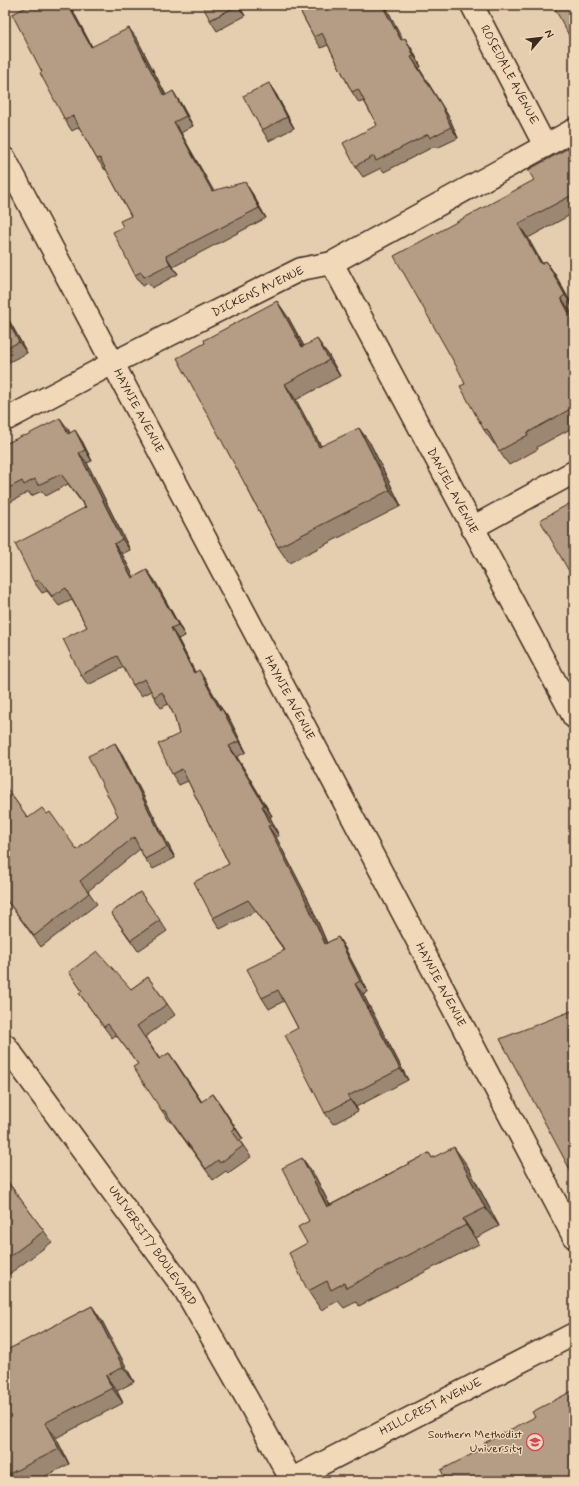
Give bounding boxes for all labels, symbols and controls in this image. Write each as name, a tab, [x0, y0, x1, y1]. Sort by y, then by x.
north arrow	[521, 18, 561, 58]
street label: ROSEDALE AVENUE	[476, 22, 542, 128]
text: N	[541, 27, 557, 40]
street label: DICKENS AVENUE	[209, 263, 307, 321]
street label: HAYNIE AVENUE	[109, 366, 167, 456]
street label: DANIEL AVENUE	[423, 445, 481, 537]
street label: HAYNIE AVENUE	[260, 653, 318, 743]
street label: HAYNIE AVENUE	[411, 940, 469, 1030]
street label: UNIVERSITY BOULEVARD	[104, 1183, 200, 1310]
street label: HILLCREST AVENUE	[377, 1374, 485, 1440]
place label: Southern Methodist University	[428, 1427, 523, 1457]
school or university icon: Southern Methodist University	[525, 1432, 545, 1452]

